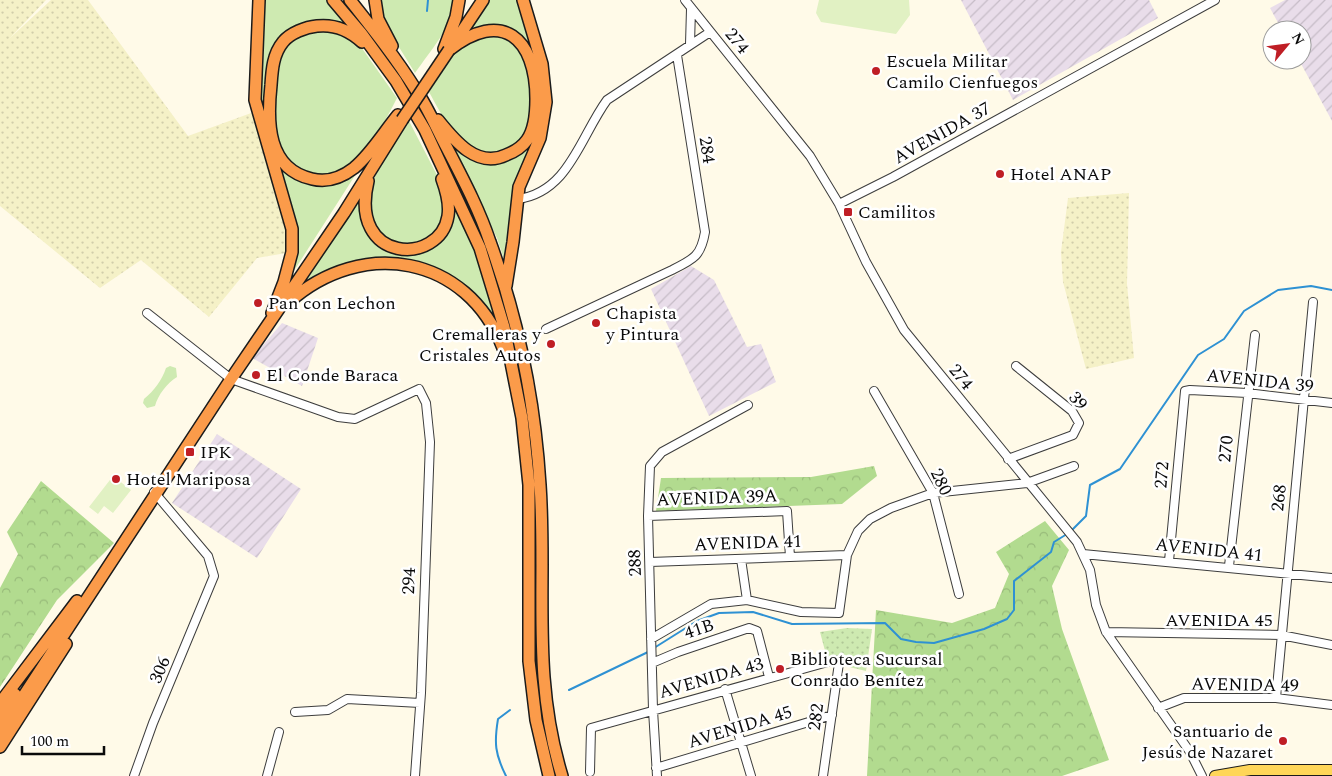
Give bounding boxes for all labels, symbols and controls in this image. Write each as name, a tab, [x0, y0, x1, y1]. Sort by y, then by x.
north arrow	[1262, 20, 1312, 70]
street label: 274	[718, 22, 756, 60]
text: N	[1286, 29, 1310, 49]
place label: Escuela Militar Camilo Cienfuegos	[886, 48, 1038, 96]
marker: Escuela Militar Camilo Cienfuegos	[870, 65, 882, 77]
street label: AVENIDA 37	[888, 95, 996, 171]
street label: 284	[692, 135, 722, 165]
place label: Hotel ANAP	[1010, 161, 1112, 188]
marker: Hotel ANAP	[994, 168, 1006, 180]
place label: Camilitos	[858, 199, 936, 226]
marker: Camilitos	[842, 206, 854, 218]
place label: Pan con Lechon	[268, 290, 396, 317]
marker: Pan con Lechon	[252, 297, 264, 309]
place label: Chapista y Pintura	[605, 300, 680, 348]
marker: Chapista y Pintura	[590, 317, 602, 329]
place label: Cremalleras y Cristales Autos	[419, 321, 542, 369]
marker: Cremalleras y Cristales Autos	[545, 338, 557, 350]
street label: 274	[942, 358, 980, 396]
place label: El Conde Baraca	[266, 362, 398, 389]
street label: AVENIDA 39	[1205, 362, 1315, 400]
marker: El Conde Baraca	[250, 369, 262, 381]
street label: 39	[1062, 385, 1094, 417]
street label: 270	[1211, 434, 1241, 464]
place label: IPK	[200, 439, 232, 466]
marker: IPK	[184, 446, 196, 458]
street label: 272	[1147, 460, 1177, 490]
street label: 280	[923, 464, 959, 500]
place label: Hotel Mariposa	[126, 466, 251, 493]
marker: Hotel Mariposa	[110, 473, 122, 485]
street label: AVENIDA 39A	[656, 482, 778, 514]
street label: 268	[1264, 483, 1294, 513]
street label: AVENIDA 41	[694, 528, 802, 558]
street label: AVENIDA 41	[1154, 531, 1264, 569]
street label: 288	[621, 549, 649, 577]
street label: 294	[395, 567, 423, 595]
street label: AVENIDA 45	[1165, 607, 1273, 634]
street label: 41B	[681, 612, 717, 646]
place label: Biblioteca Sucursal Conrado Benítez	[790, 646, 943, 694]
street label: AVENIDA 43	[655, 650, 767, 706]
street label: 306	[142, 652, 178, 688]
marker: Biblioteca Sucursal Conrado Benítez	[774, 663, 786, 675]
street label: AVENIDA 49	[1191, 671, 1299, 699]
street label: AVENIDA 45	[685, 698, 795, 756]
street label: 282	[801, 702, 831, 732]
place label: Santuario de Jesús de Nazaret	[1142, 718, 1273, 766]
scale bar	[22, 724, 105, 756]
text: 100 m	[30, 730, 69, 753]
marker: Santuario de Jesús de Nazaret	[1277, 735, 1289, 747]

